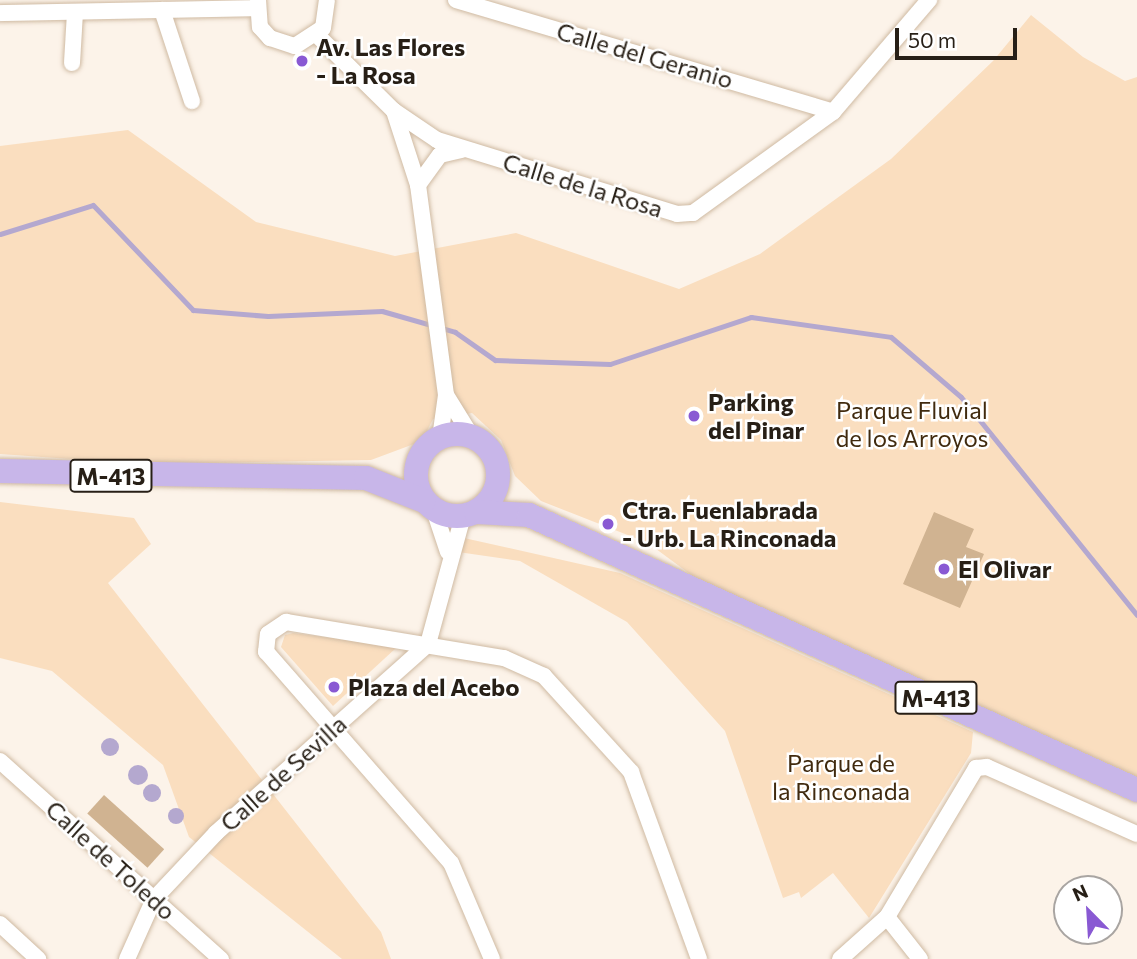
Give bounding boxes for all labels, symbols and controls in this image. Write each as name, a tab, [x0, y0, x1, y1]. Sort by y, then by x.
scale bar	[899, 14, 1021, 58]
street label: Calle del Geranio	[554, 16, 736, 94]
text: 50 m	[908, 27, 956, 52]
place label: Av. Las Flores - La Rosa	[316, 33, 465, 89]
marker: Av. Las Flores - La Rosa	[294, 53, 310, 69]
street label: Calle de la Rosa	[500, 147, 666, 223]
place label: Parking del Pinar	[708, 388, 804, 444]
park label: Parque Fluvial de los Arroyos	[835, 396, 989, 452]
marker: Parking del Pinar	[686, 408, 702, 424]
road number: M-413	[69, 456, 153, 496]
place label: Ctra. Fuenlabrada - Urb. La Rinconada	[622, 496, 836, 552]
marker: Ctra. Fuenlabrada - Urb. La Rinconada	[600, 516, 616, 532]
place label: El Olivar	[958, 555, 1052, 583]
marker: El Olivar	[936, 561, 952, 577]
place label: Plaza del Acebo	[348, 673, 520, 701]
road number: M-413	[894, 678, 978, 718]
marker: Plaza del Acebo	[326, 679, 342, 695]
street label: Calle de Sevilla	[214, 709, 352, 837]
park label: Parque de la Rinconada	[772, 749, 910, 805]
street label: Calle de Toledo	[40, 794, 182, 926]
north arrow	[1053, 875, 1123, 945]
text: N	[1069, 879, 1091, 906]

